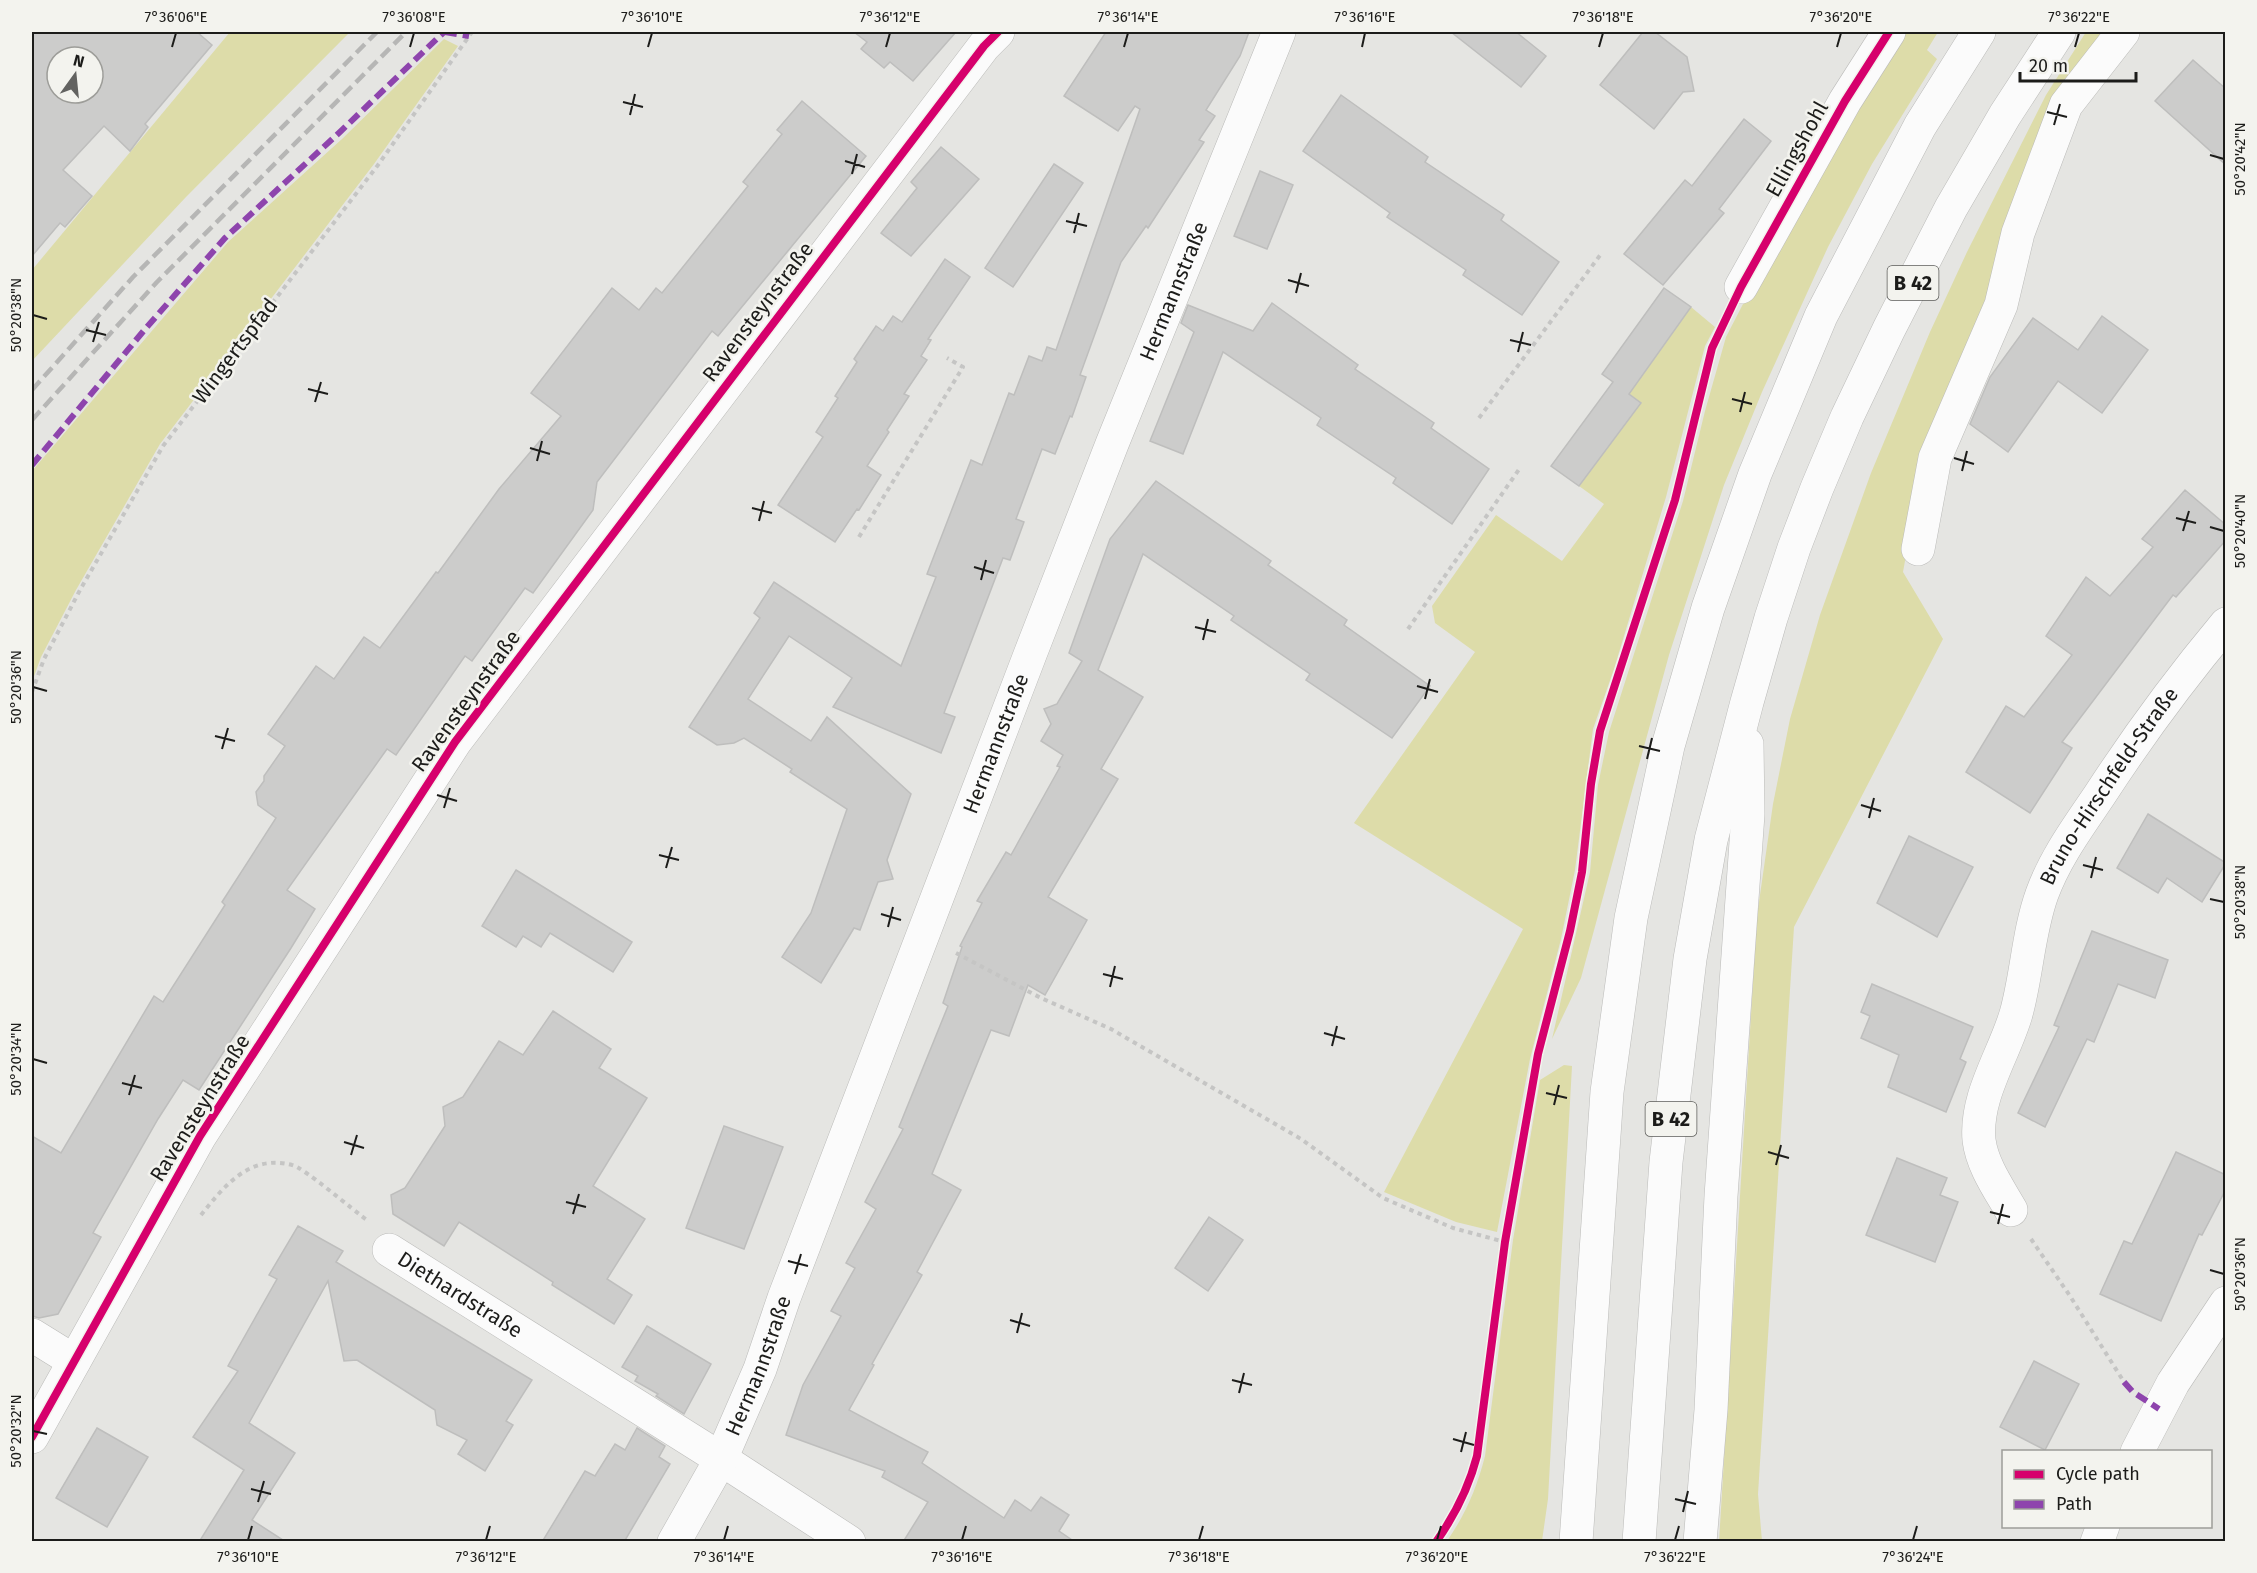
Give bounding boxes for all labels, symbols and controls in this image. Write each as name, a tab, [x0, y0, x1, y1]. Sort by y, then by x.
text: 7°36'06"E	[144, 8, 208, 26]
text: 7°36'08"E	[382, 8, 446, 26]
text: 7°36'10"E	[621, 8, 683, 26]
text: 7°36'12"E	[859, 8, 921, 26]
text: 7°36'14"E	[1098, 8, 1158, 26]
text: 7°36'16"E	[1334, 8, 1396, 26]
text: 7°36'18"E	[1572, 8, 1634, 26]
text: 7°36'20"E	[1810, 8, 1872, 26]
text: 7°36'22"E	[2048, 8, 2110, 26]
north arrow	[45, 45, 105, 105]
scale bar	[2020, 45, 2136, 83]
text: N	[71, 50, 86, 72]
text: 20 m	[2029, 55, 2068, 77]
street label: Ellingshohl	[1760, 97, 1834, 201]
text: 50°20'42"N	[2231, 122, 2249, 196]
street label: Hermannstraße	[1134, 218, 1214, 365]
street label: Ravensteynstraße	[697, 237, 819, 387]
road number: B 42	[1888, 266, 1938, 300]
text: 50°20'38"N	[7, 278, 25, 352]
street label: Wingertspfad	[187, 293, 283, 409]
text: 50°20'40"N	[2231, 494, 2249, 568]
street label: Ravensteynstraße	[406, 625, 526, 777]
text: 50°20'36"N	[7, 650, 25, 724]
street label: Hermannstraße	[957, 670, 1035, 817]
street label: Bruno-Hirschfeld-Straße	[2034, 682, 2184, 889]
text: 50°20'38"N	[2231, 865, 2249, 939]
text: 50°20'34"N	[7, 1022, 25, 1096]
street label: Ravensteynstraße	[144, 1030, 256, 1186]
road number: B 42	[1646, 1102, 1696, 1136]
text: 50°20'36"N	[2231, 1237, 2249, 1311]
street label: Diethardstraße	[393, 1246, 527, 1344]
street label: Hermannstraße	[720, 1292, 797, 1440]
text: 50°20'32"N	[7, 1394, 25, 1468]
legend	[2002, 1450, 2212, 1528]
text: Cycle path	[2056, 1463, 2140, 1485]
text: Path	[2056, 1493, 2092, 1515]
text: 7°36'10"E	[217, 1548, 279, 1566]
text: 7°36'12"E	[455, 1548, 517, 1566]
text: 7°36'14"E	[694, 1548, 754, 1566]
text: 7°36'16"E	[931, 1548, 993, 1566]
text: 7°36'18"E	[1168, 1548, 1230, 1566]
text: 7°36'20"E	[1406, 1548, 1468, 1566]
text: 7°36'22"E	[1644, 1548, 1706, 1566]
text: 7°36'24"E	[1882, 1548, 1944, 1566]

